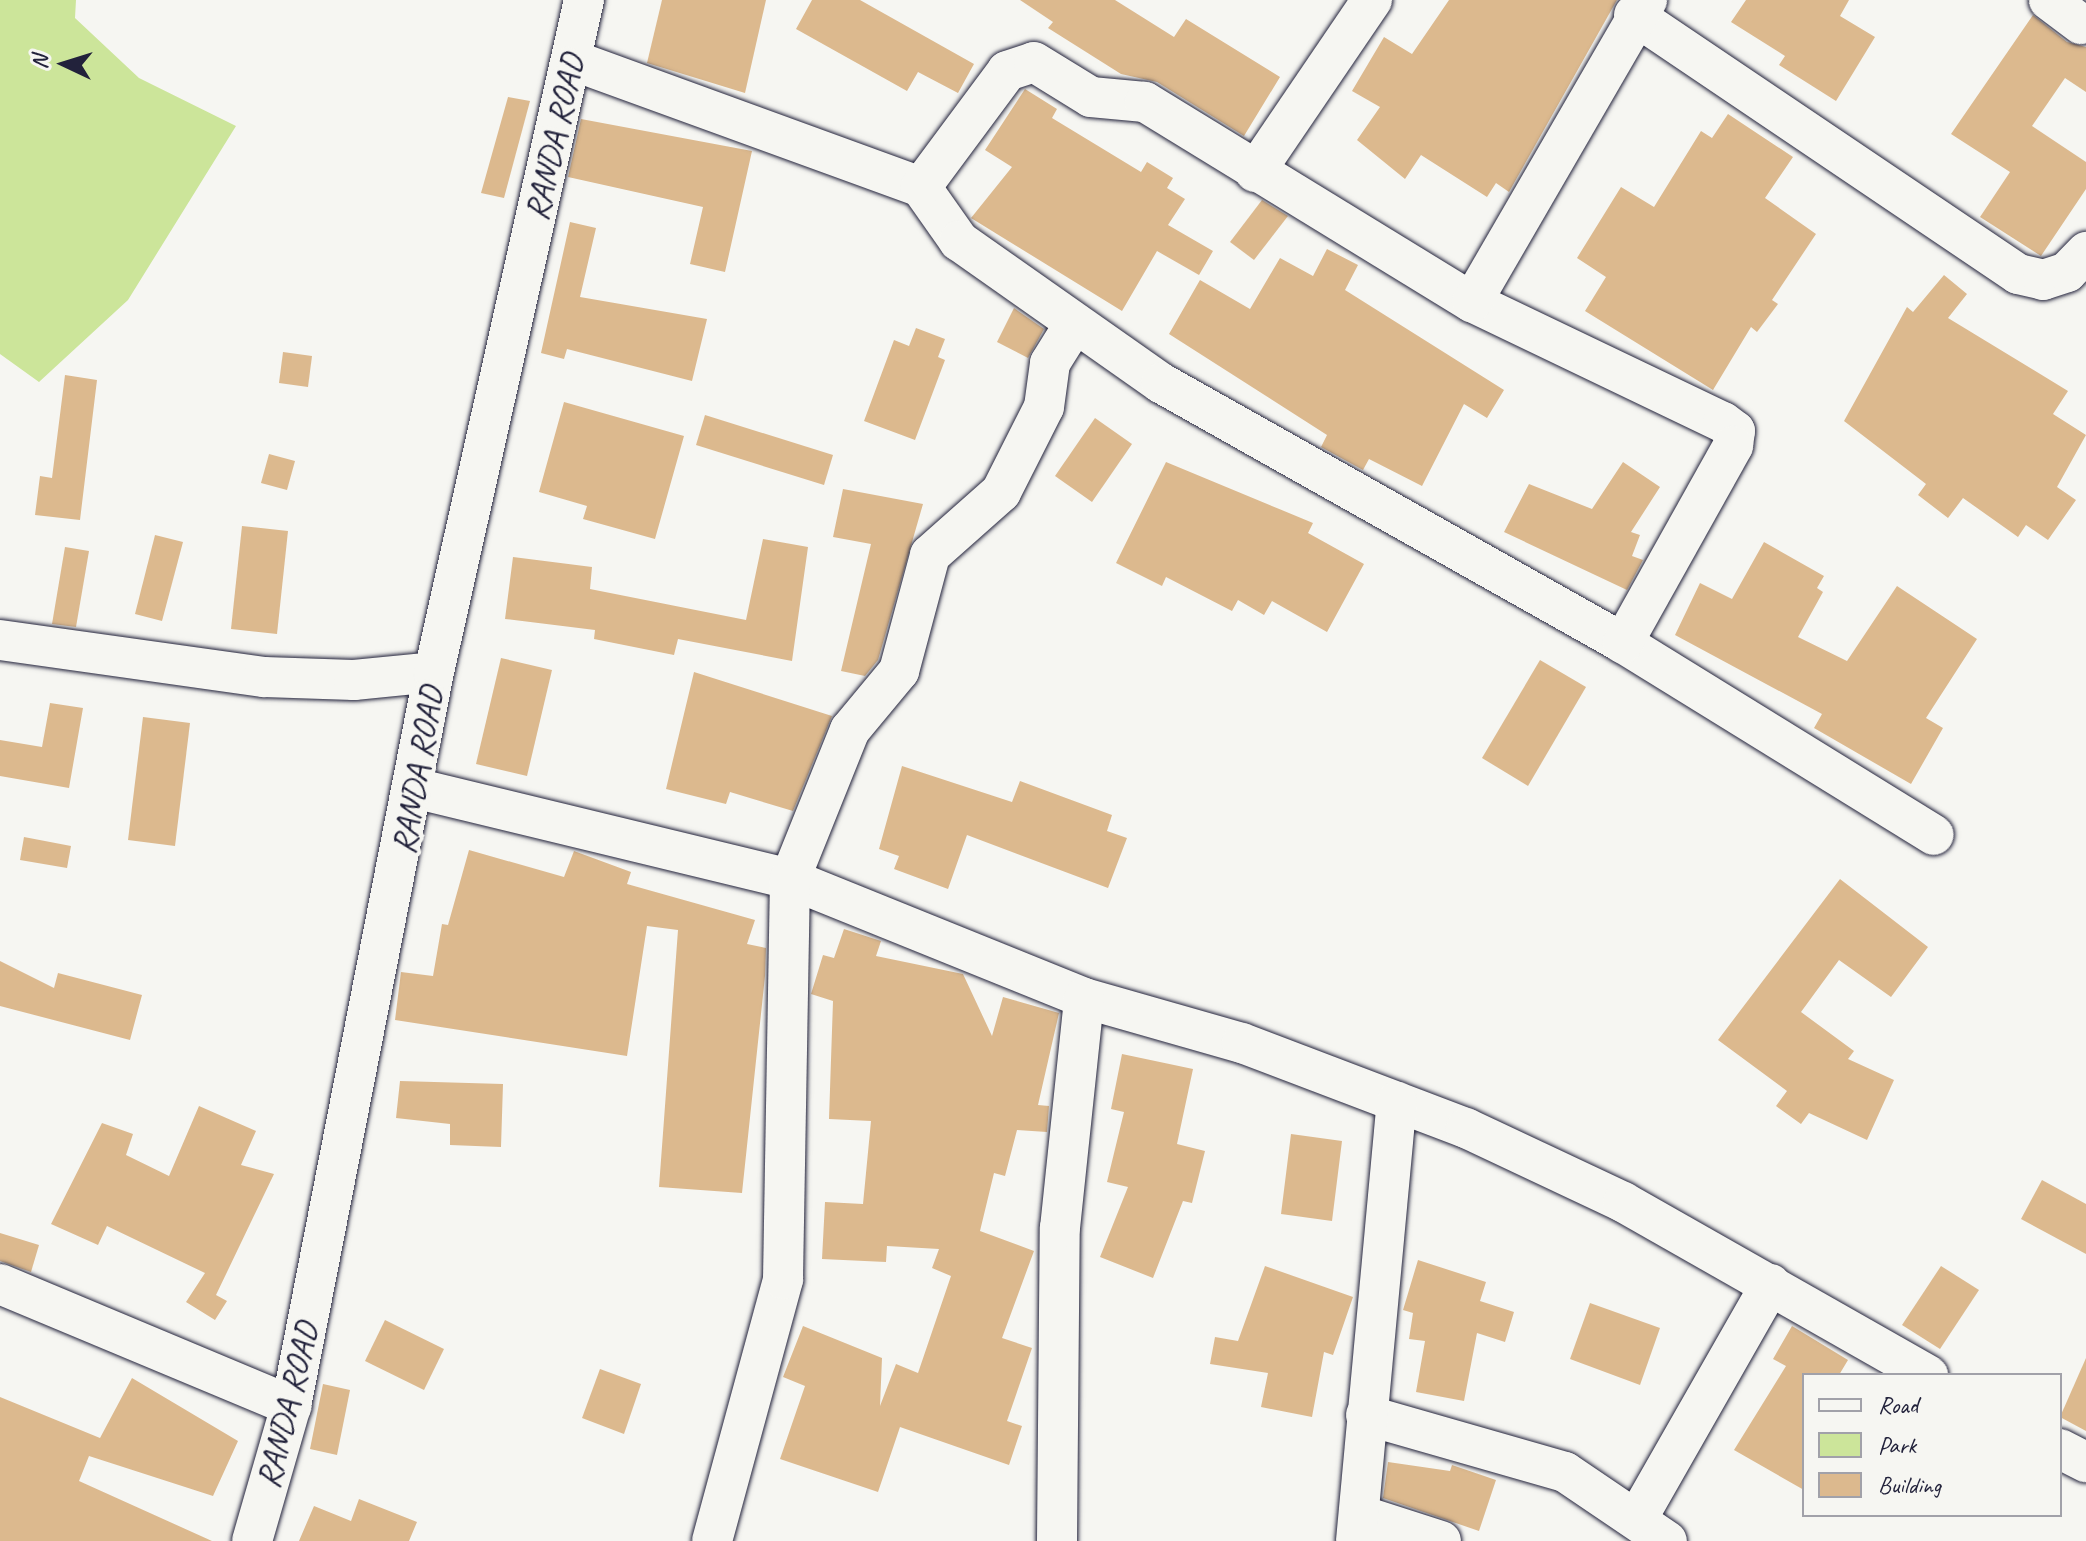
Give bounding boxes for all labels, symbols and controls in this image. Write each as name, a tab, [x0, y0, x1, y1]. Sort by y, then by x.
north arrow	[24, 24, 104, 104]
street label: RANDA ROAD	[515, 50, 593, 224]
text: N	[26, 55, 54, 70]
street label: RANDA ROAD	[382, 683, 452, 857]
street label: RANDA ROAD	[247, 1318, 327, 1492]
legend	[1802, 1373, 2062, 1517]
text: Road	[1878, 1390, 1918, 1420]
text: Park	[1878, 1430, 1916, 1460]
text: Building	[1878, 1470, 1941, 1500]

